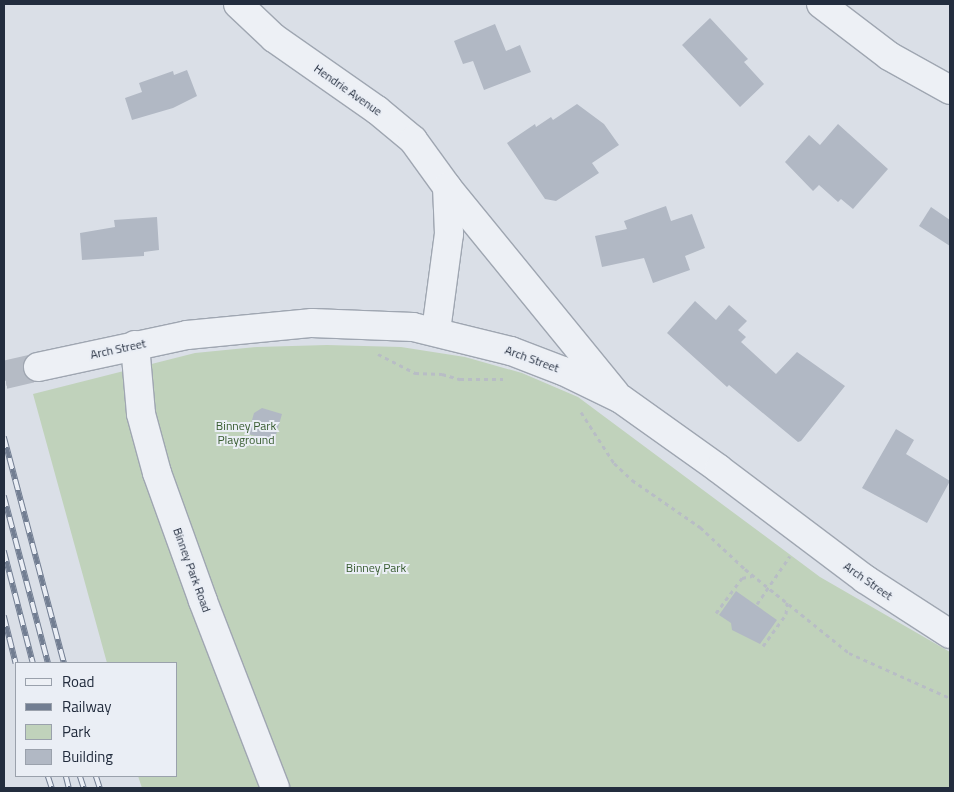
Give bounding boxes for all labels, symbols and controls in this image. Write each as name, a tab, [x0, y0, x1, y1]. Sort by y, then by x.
street label: Hendrie Avenue	[311, 61, 385, 119]
street label: Arch Street	[89, 336, 147, 362]
street label: Arch Street	[503, 343, 561, 375]
park label: Binney Park Playground	[216, 419, 276, 447]
street label: Binney Park Road	[170, 526, 214, 614]
street label: Arch Street	[841, 559, 895, 603]
park label: Binney Park	[346, 561, 406, 575]
legend	[15, 662, 178, 777]
text: Road	[62, 670, 94, 693]
text: Railway	[62, 695, 112, 718]
text: Park	[62, 720, 91, 743]
text: Building	[62, 745, 113, 768]

